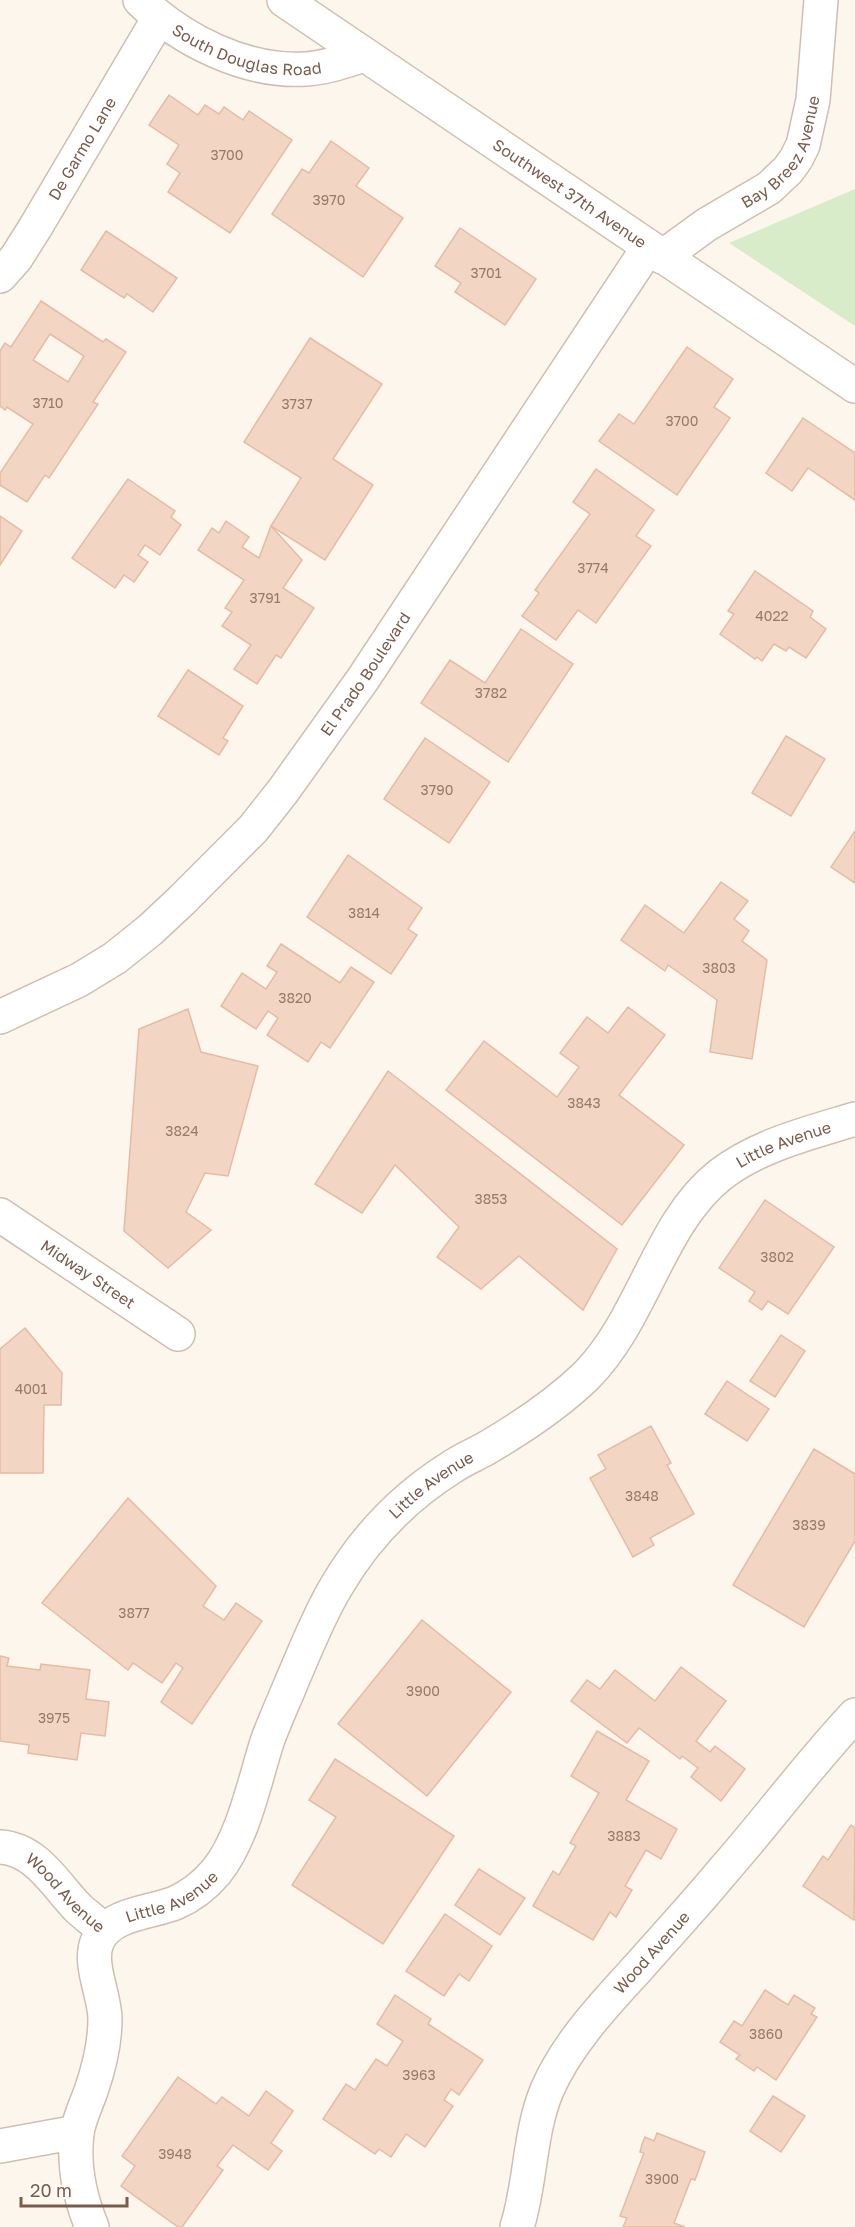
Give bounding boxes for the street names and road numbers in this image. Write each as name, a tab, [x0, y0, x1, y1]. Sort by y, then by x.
street label: South Douglas Road	[169, 19, 323, 79]
street label: De Garmo Lane	[44, 93, 120, 204]
street label: Bay Breez Avenue	[737, 94, 824, 212]
street label: Southwest 37th Avenue	[489, 134, 651, 252]
street label: El Prado Boulevard	[316, 608, 414, 740]
street label: Little Avenue	[732, 1117, 833, 1172]
street label: Midway Street	[37, 1235, 139, 1313]
street label: Little Avenue	[384, 1447, 477, 1523]
street label: Wood Avenue	[22, 1848, 109, 1936]
street label: Little Avenue	[123, 1867, 222, 1927]
street label: Wood Avenue	[609, 1907, 694, 1998]

